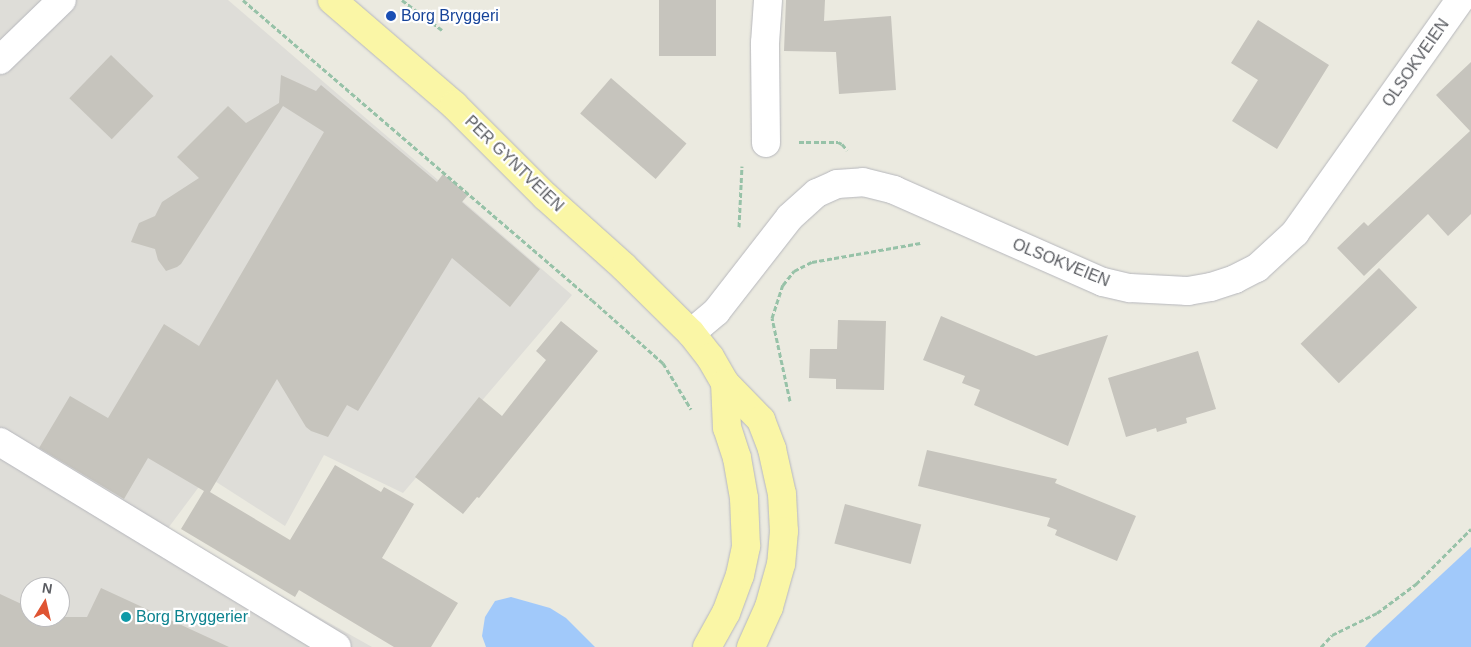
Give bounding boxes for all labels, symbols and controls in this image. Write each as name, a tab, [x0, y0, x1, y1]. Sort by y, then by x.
place label: Borg Bryggeri	[401, 6, 499, 26]
marker: Borg Bryggeri	[385, 10, 397, 22]
street label: OLSOKVEIEN	[1379, 15, 1453, 111]
street label: PER GYNTVEIEN	[461, 112, 567, 216]
street label: OLSOKVEIEN	[1010, 235, 1112, 291]
north arrow	[20, 577, 70, 627]
text: N	[41, 579, 53, 597]
place label: Borg Bryggerier	[136, 607, 248, 627]
marker: Borg Bryggerier	[120, 611, 132, 623]

